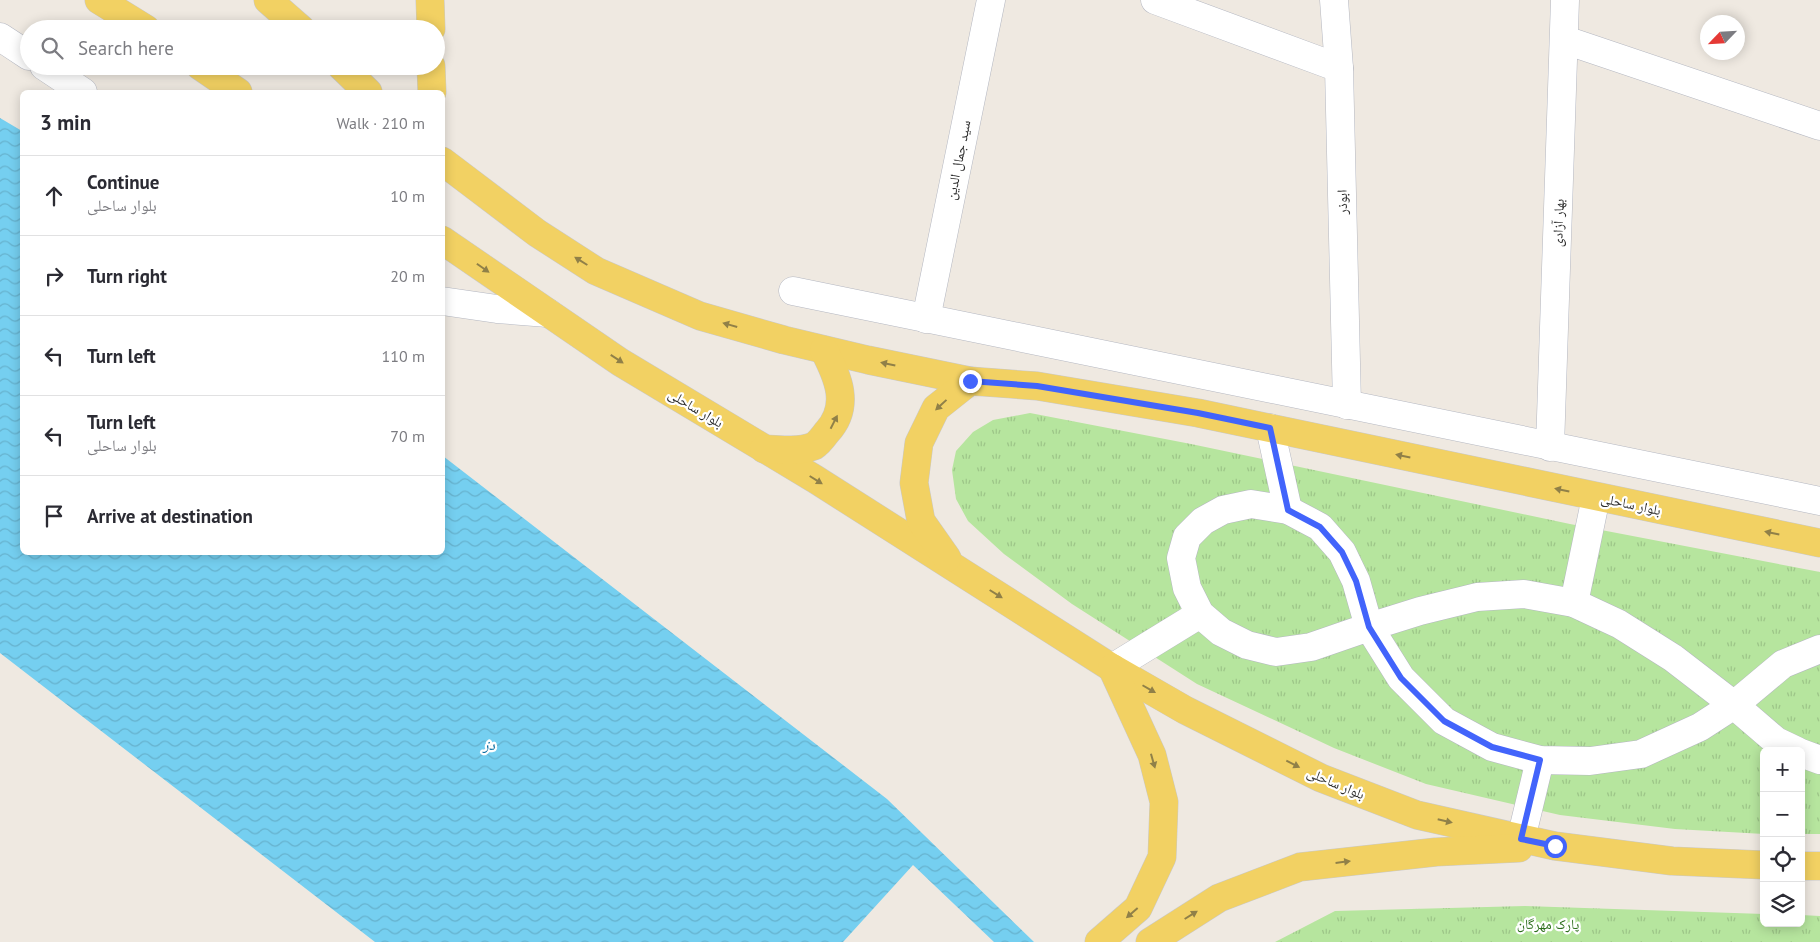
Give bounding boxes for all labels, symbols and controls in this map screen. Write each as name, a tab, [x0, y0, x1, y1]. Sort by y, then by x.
north arrow	[1700, 15, 1745, 60]
search box	[20, 20, 445, 75]
icon: search	[38, 34, 66, 62]
text: Search here	[78, 36, 174, 60]
text: 3 min	[40, 109, 91, 136]
text: Walk · 210 m	[336, 113, 425, 133]
street label: سید جمال الدین	[941, 119, 975, 201]
text: Continue	[87, 170, 159, 194]
icon: ahead	[40, 182, 68, 210]
text: 10 m	[390, 186, 425, 206]
street label: ابوذر	[1333, 189, 1351, 216]
text: بلوار ساحلی	[87, 195, 157, 215]
street label: بهار آزادی	[1548, 198, 1568, 247]
one-way arrow	[574, 256, 588, 266]
icon: right	[40, 262, 68, 290]
one-way arrow	[476, 263, 489, 273]
text: Turn right	[87, 264, 167, 288]
text: 20 m	[390, 266, 425, 286]
one-way arrow	[722, 320, 737, 328]
icon: left	[40, 342, 68, 370]
text: Turn left	[87, 344, 156, 368]
text: 110 m	[382, 346, 425, 366]
one-way arrow	[610, 354, 624, 364]
one-way arrow	[880, 360, 895, 368]
route end	[959, 370, 982, 393]
street label: بلوار ساحلی	[665, 385, 727, 432]
one-way arrow	[935, 399, 947, 411]
text: Turn left	[87, 410, 156, 434]
one-way arrow	[830, 414, 838, 429]
icon: left	[40, 422, 68, 450]
text: 70 m	[390, 426, 425, 446]
text: بلوار ساحلی	[87, 435, 157, 455]
one-way arrow	[1395, 452, 1410, 460]
one-way arrow	[809, 475, 822, 484]
one-way arrow	[1554, 486, 1569, 494]
street label: بلوار ساحلی	[1599, 489, 1663, 519]
icon: arrive	[40, 502, 68, 530]
text: Arrive at destination	[87, 504, 253, 528]
one-way arrow	[1764, 529, 1780, 537]
one-way arrow	[990, 589, 1003, 599]
one-way arrow	[1143, 685, 1156, 694]
water label: دز	[482, 735, 496, 754]
map controls	[1760, 747, 1805, 927]
button: +	[1760, 747, 1805, 792]
one-way arrow	[1149, 753, 1157, 768]
one-way arrow	[1286, 760, 1300, 768]
street label: بلوار ساحلی	[1304, 763, 1368, 803]
button: −	[1760, 792, 1805, 837]
one-way arrow	[1438, 817, 1453, 825]
route start	[1544, 835, 1567, 858]
button: locate	[1760, 837, 1805, 882]
one-way arrow	[1335, 858, 1351, 866]
button: layers	[1760, 882, 1805, 927]
one-way arrow	[1126, 908, 1139, 919]
one-way arrow	[1184, 911, 1197, 920]
park label: پارک مهرگان	[1517, 915, 1579, 933]

